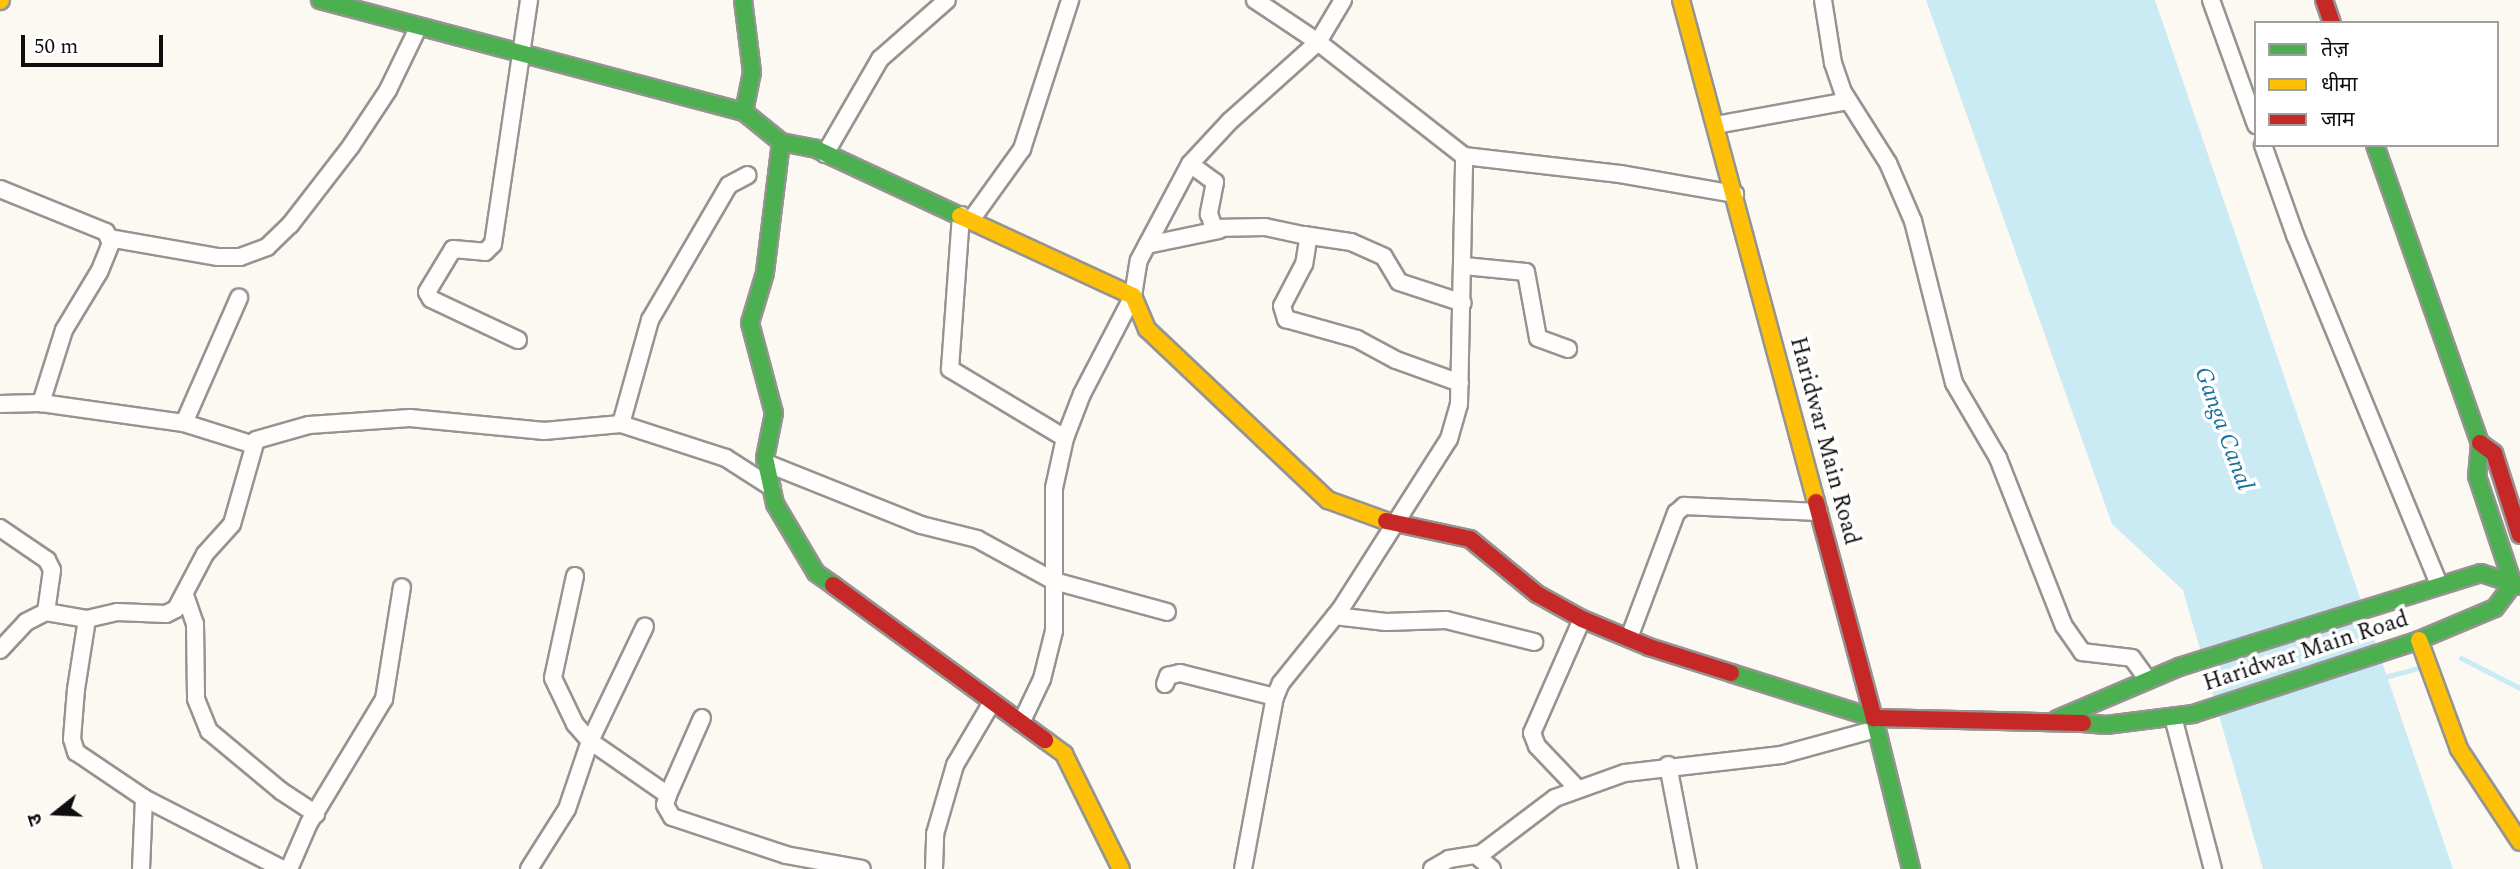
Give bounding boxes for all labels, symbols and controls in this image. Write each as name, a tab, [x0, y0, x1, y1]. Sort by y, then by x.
scale bar	[24, 21, 166, 65]
legend	[2254, 21, 2499, 147]
text: 50 m	[34, 31, 78, 63]
text: तेज़	[2321, 34, 2349, 66]
text: धीमा	[2321, 69, 2357, 101]
text: जाम	[2321, 104, 2355, 136]
street label: Haridwar Main Road	[1783, 334, 1865, 548]
water label: Ganga Canal	[2187, 363, 2259, 495]
street label: Haridwar Main Road	[2200, 606, 2412, 698]
north arrow	[21, 778, 91, 848]
text: उ	[20, 810, 51, 829]

